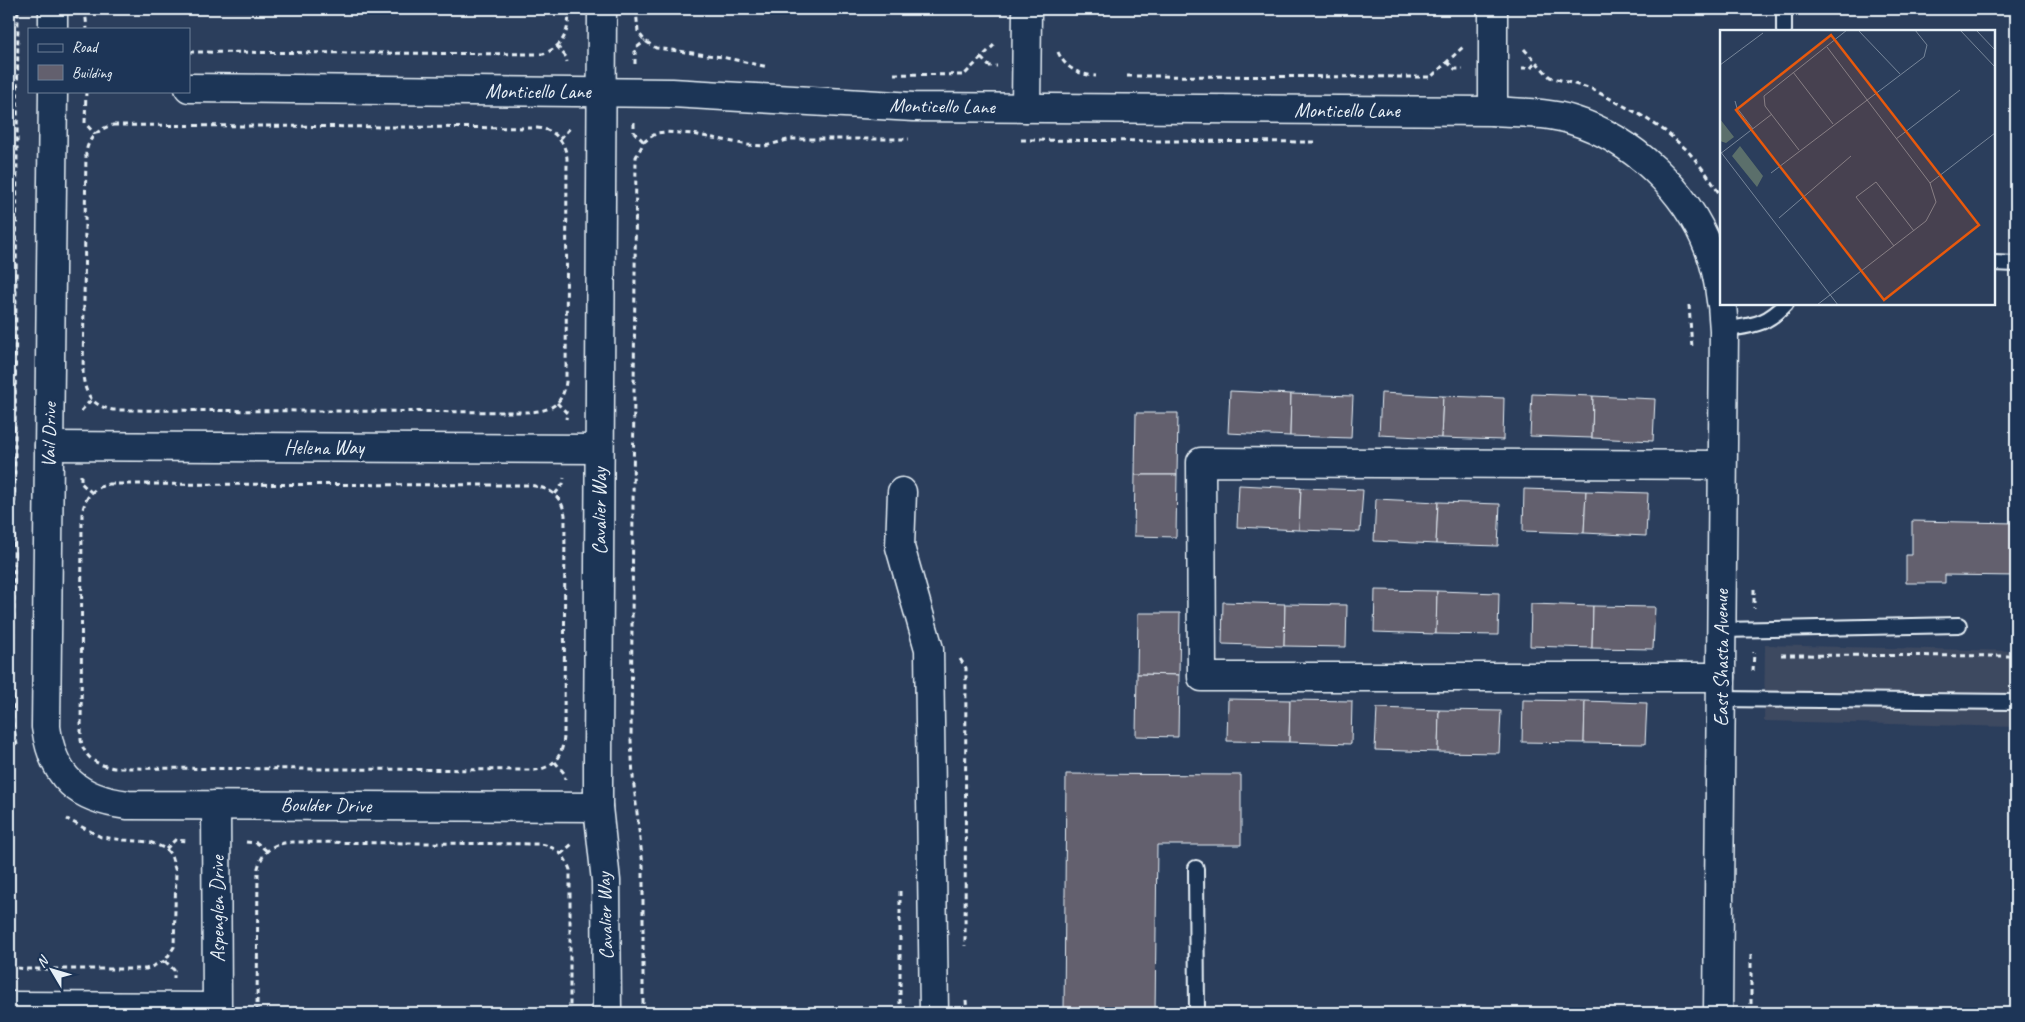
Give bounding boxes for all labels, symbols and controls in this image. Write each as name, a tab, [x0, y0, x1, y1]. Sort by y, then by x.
legend	[28, 28, 190, 92]
inset map	[1720, 30, 1995, 305]
text: Road	[72, 38, 99, 57]
text: Building	[72, 64, 112, 83]
street label: Monticello Lane	[485, 79, 592, 104]
street label: Monticello Lane	[889, 93, 996, 119]
street label: Monticello Lane	[1294, 98, 1401, 123]
street label: Vail Drive	[36, 401, 62, 468]
street label: Helena Way	[284, 435, 366, 460]
street label: Cavalier Way	[587, 465, 612, 555]
street label: East Shasta Avenue	[1709, 588, 1734, 726]
street label: Boulder Drive	[281, 792, 373, 818]
street label: Aspenglen Drive	[205, 854, 230, 962]
street label: Cavalier Way	[591, 870, 619, 960]
north arrow	[28, 944, 78, 994]
text: N	[33, 952, 53, 971]

